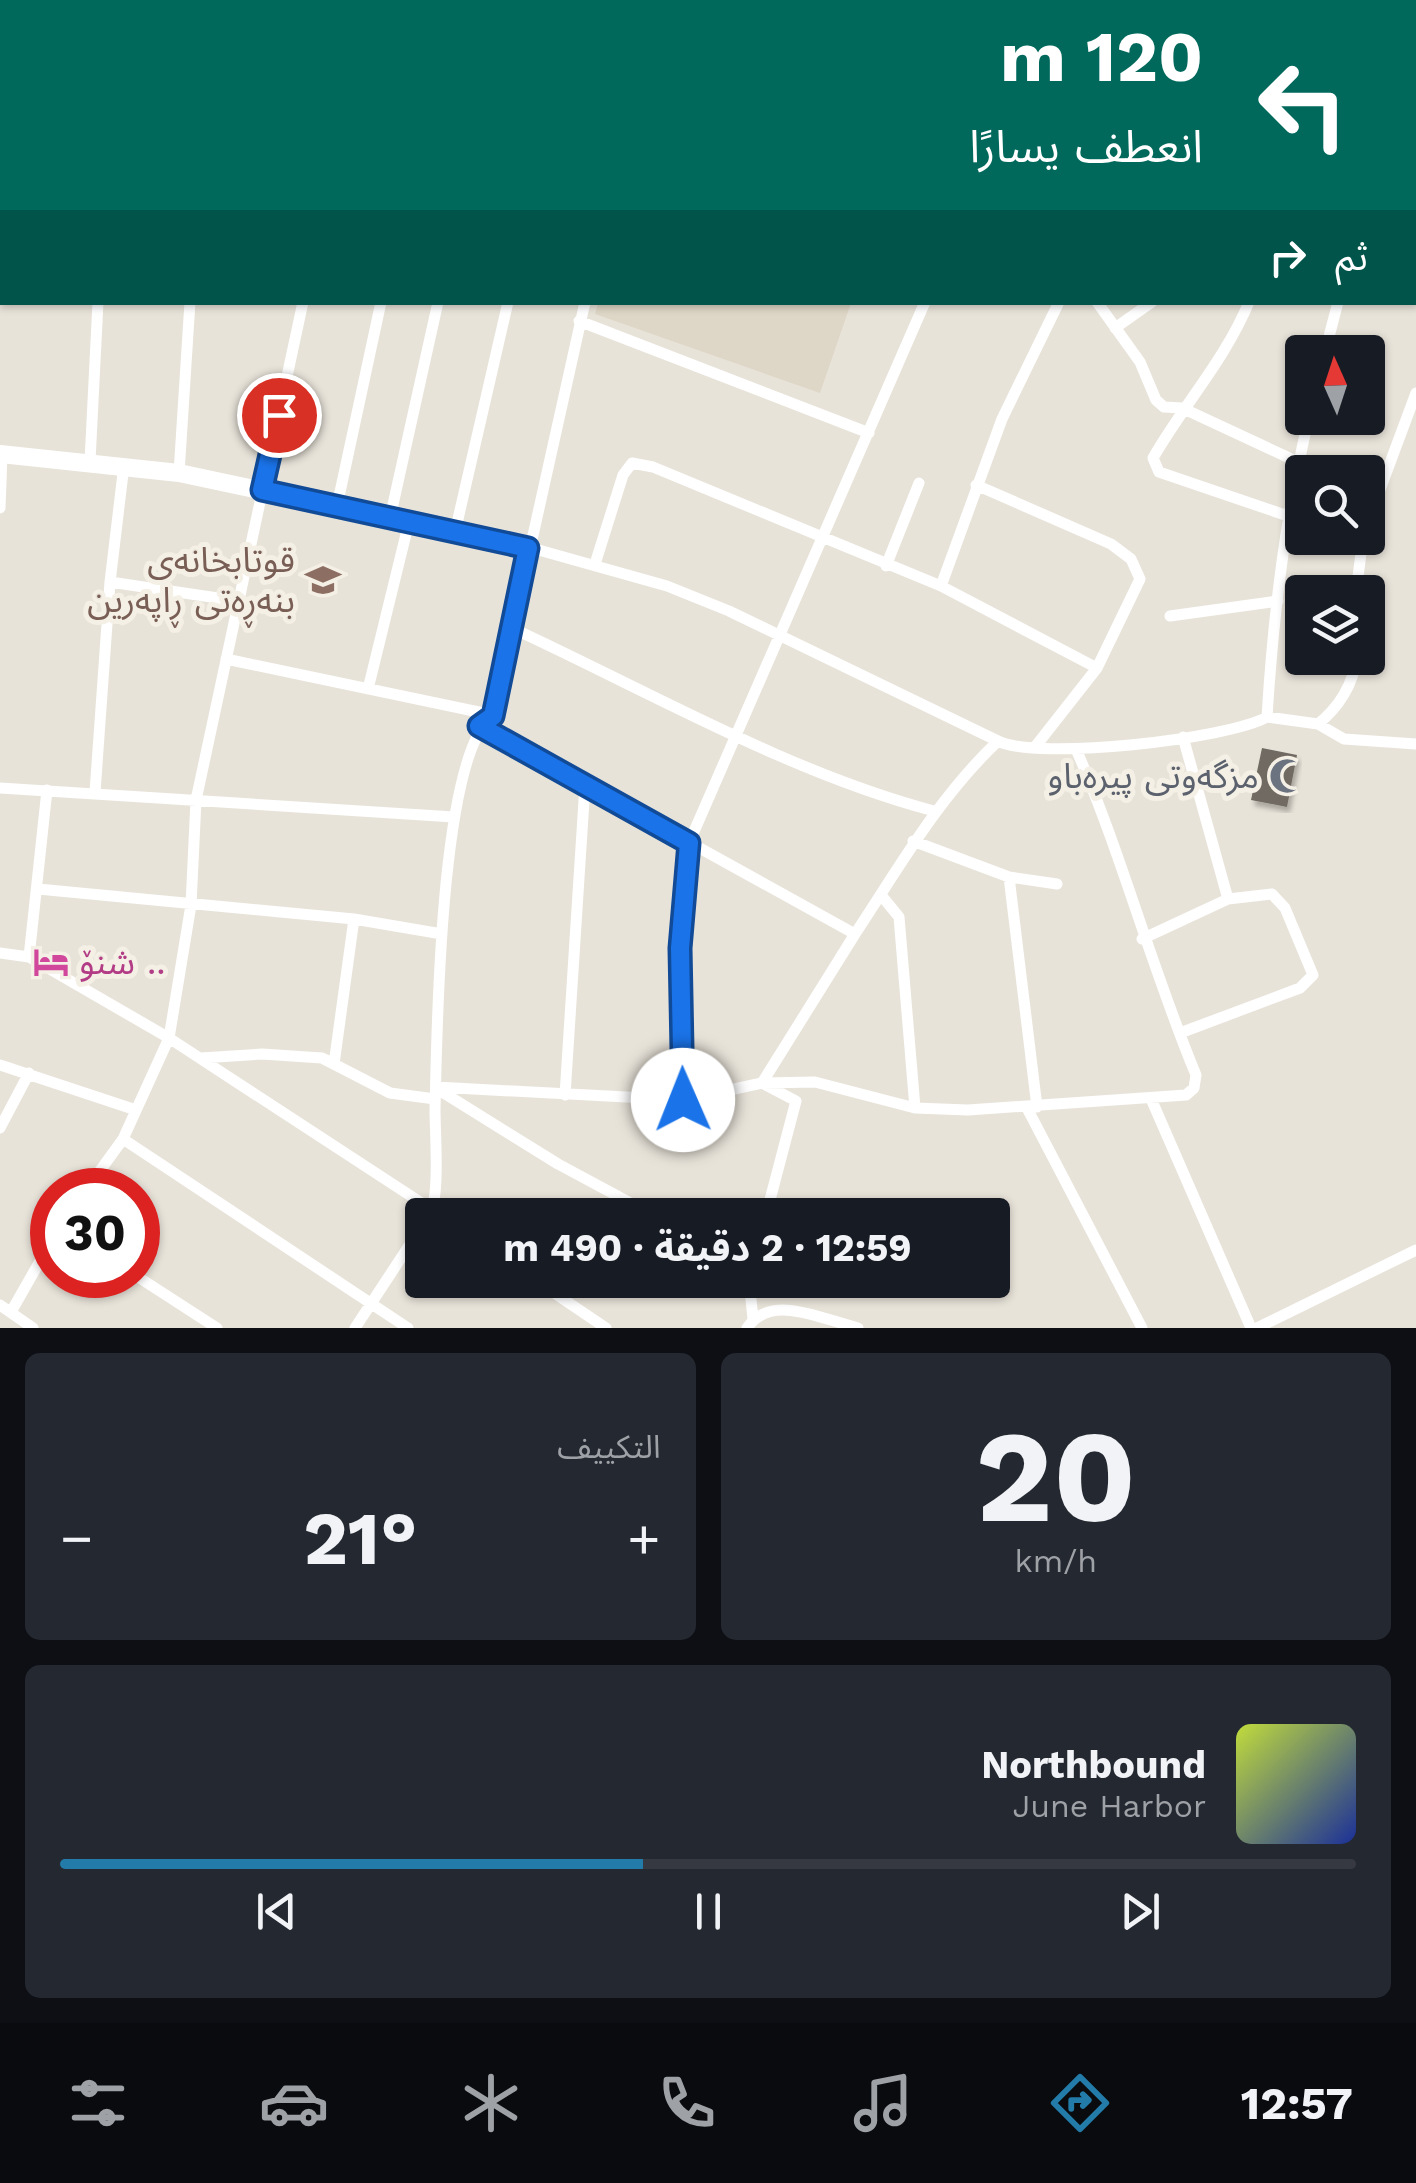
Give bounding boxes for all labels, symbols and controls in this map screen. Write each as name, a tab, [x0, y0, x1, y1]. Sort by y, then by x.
text: 120 m	[1000, 16, 1203, 98]
icon: left	[1238, 40, 1368, 170]
text: انعطف يسارًا	[969, 120, 1203, 173]
icon: right	[1260, 230, 1315, 285]
text: ثم	[1335, 235, 1368, 279]
north arrow	[1285, 335, 1385, 435]
map controls	[1285, 335, 1385, 675]
pin	[237, 373, 322, 458]
icon: arrive	[252, 388, 307, 443]
button: search	[1285, 455, 1385, 555]
place label: قوتابخانەی بنەڕەتی ڕاپەرین	[87, 539, 295, 628]
school or university icon: قوتابخانەی بنەڕەتی ڕاپەرین	[304, 561, 342, 599]
button: layers	[1285, 575, 1385, 675]
place label: مزگەوتی پیرەباو	[1048, 755, 1259, 798]
mosque icon: مزگەوتی پیرەباو	[1268, 757, 1306, 795]
place label: شنۆ ..	[79, 941, 166, 983]
hotel icon: شنۆ ..	[32, 943, 70, 981]
position arrow	[631, 1048, 735, 1152]
speed limit sign: 30	[30, 1168, 160, 1298]
text: 12:59 · 2 دقيقة · 490 m	[503, 1226, 912, 1270]
text: 20	[975, 1400, 1136, 1553]
text: التكييف	[557, 1428, 661, 1466]
text: 21°	[303, 1494, 417, 1582]
text: −	[60, 1506, 93, 1570]
text: +	[627, 1506, 661, 1570]
text: km/h	[1015, 1542, 1097, 1580]
text: Northbound	[981, 1743, 1206, 1787]
text: June Harbor	[1012, 1787, 1206, 1825]
icon: previous	[249, 1884, 304, 1939]
icon: pause	[681, 1884, 736, 1939]
icon: next	[1113, 1884, 1168, 1939]
icon: filters	[63, 2068, 133, 2138]
icon: car	[259, 2068, 329, 2138]
icon: climate	[456, 2068, 526, 2138]
icon: phone	[652, 2068, 722, 2138]
icon: music	[848, 2068, 918, 2138]
icon: directions	[1045, 2068, 1115, 2138]
text: 12:57	[1241, 2077, 1353, 2130]

